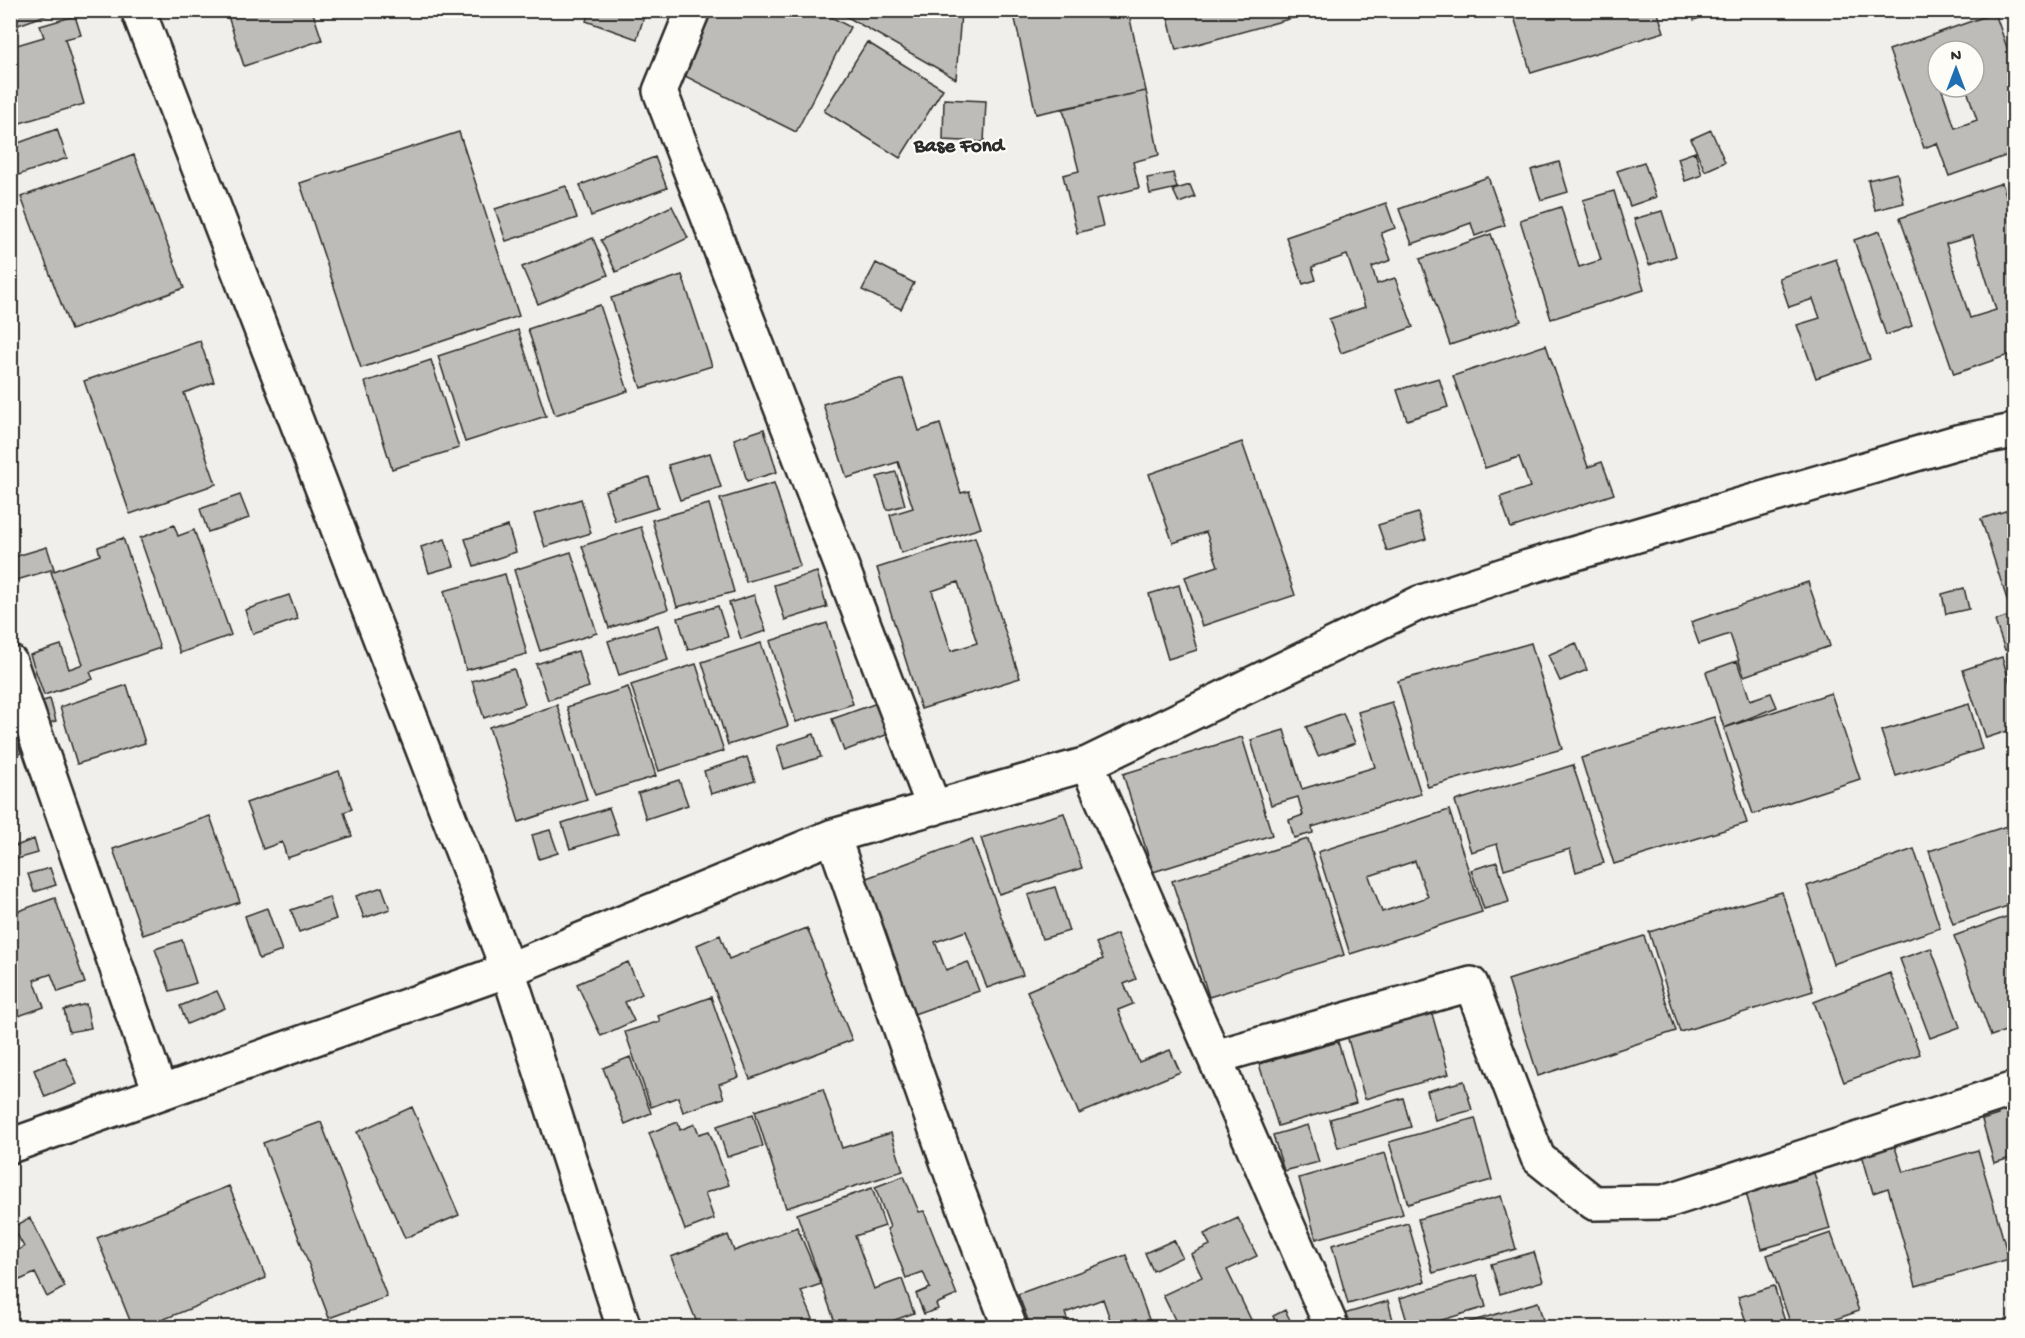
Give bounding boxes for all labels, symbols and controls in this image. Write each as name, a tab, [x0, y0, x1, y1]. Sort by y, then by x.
north arrow	[1926, 39, 1986, 99]
text: N	[1951, 48, 1962, 67]
district label: Base Fond	[913, 135, 1007, 160]

